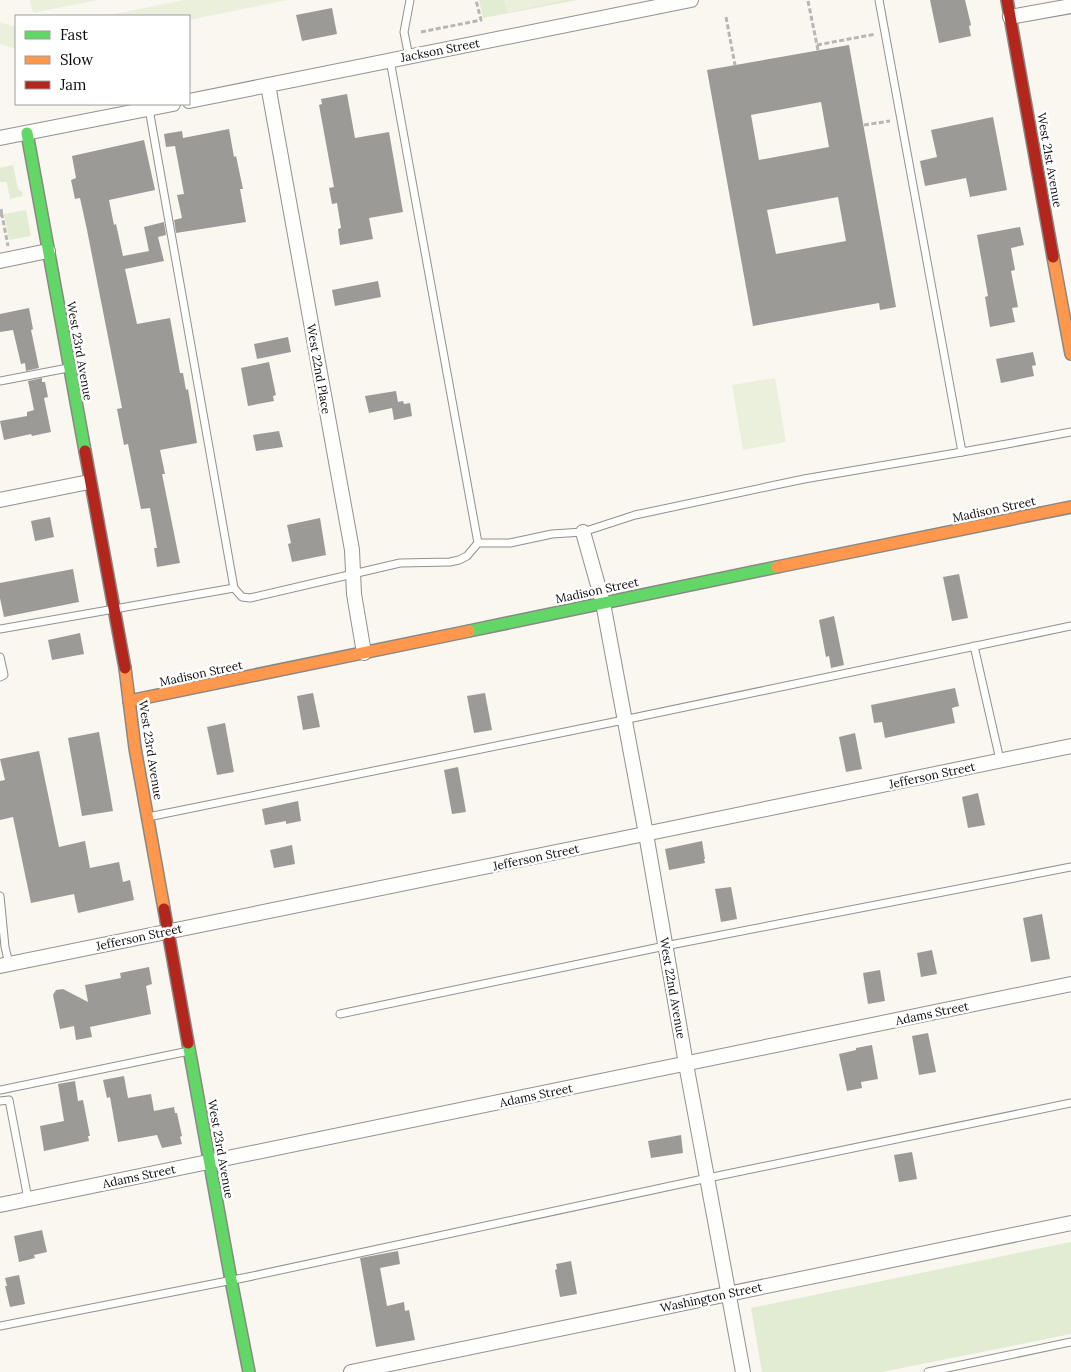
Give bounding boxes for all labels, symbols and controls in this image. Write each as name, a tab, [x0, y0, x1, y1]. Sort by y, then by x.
legend	[15, 15, 190, 105]
text: Fast	[60, 25, 88, 44]
street label: Jackson Street	[398, 35, 481, 65]
text: Slow	[60, 50, 93, 69]
text: Jam	[59, 75, 87, 94]
street label: West 21st Avenue	[1034, 111, 1066, 209]
street label: West 23rd Avenue	[64, 300, 96, 402]
street label: West 22nd Place	[304, 323, 334, 416]
street label: Madison Street	[951, 493, 1037, 525]
street label: Madison Street	[554, 574, 640, 606]
street label: Madison Street	[158, 657, 244, 689]
street label: West 23rd Avenue	[136, 699, 166, 801]
street label: Jefferson Street	[887, 758, 977, 792]
street label: Jefferson Street	[491, 840, 581, 874]
street label: Jefferson Street	[94, 920, 184, 954]
street label: West 22nd Avenue	[657, 936, 689, 1040]
street label: Adams Street	[893, 998, 970, 1028]
street label: Adams Street	[497, 1080, 574, 1110]
street label: West 23rd Avenue	[205, 1098, 237, 1200]
street label: Adams Street	[100, 1161, 177, 1191]
street label: Washington Street	[659, 1279, 764, 1315]

